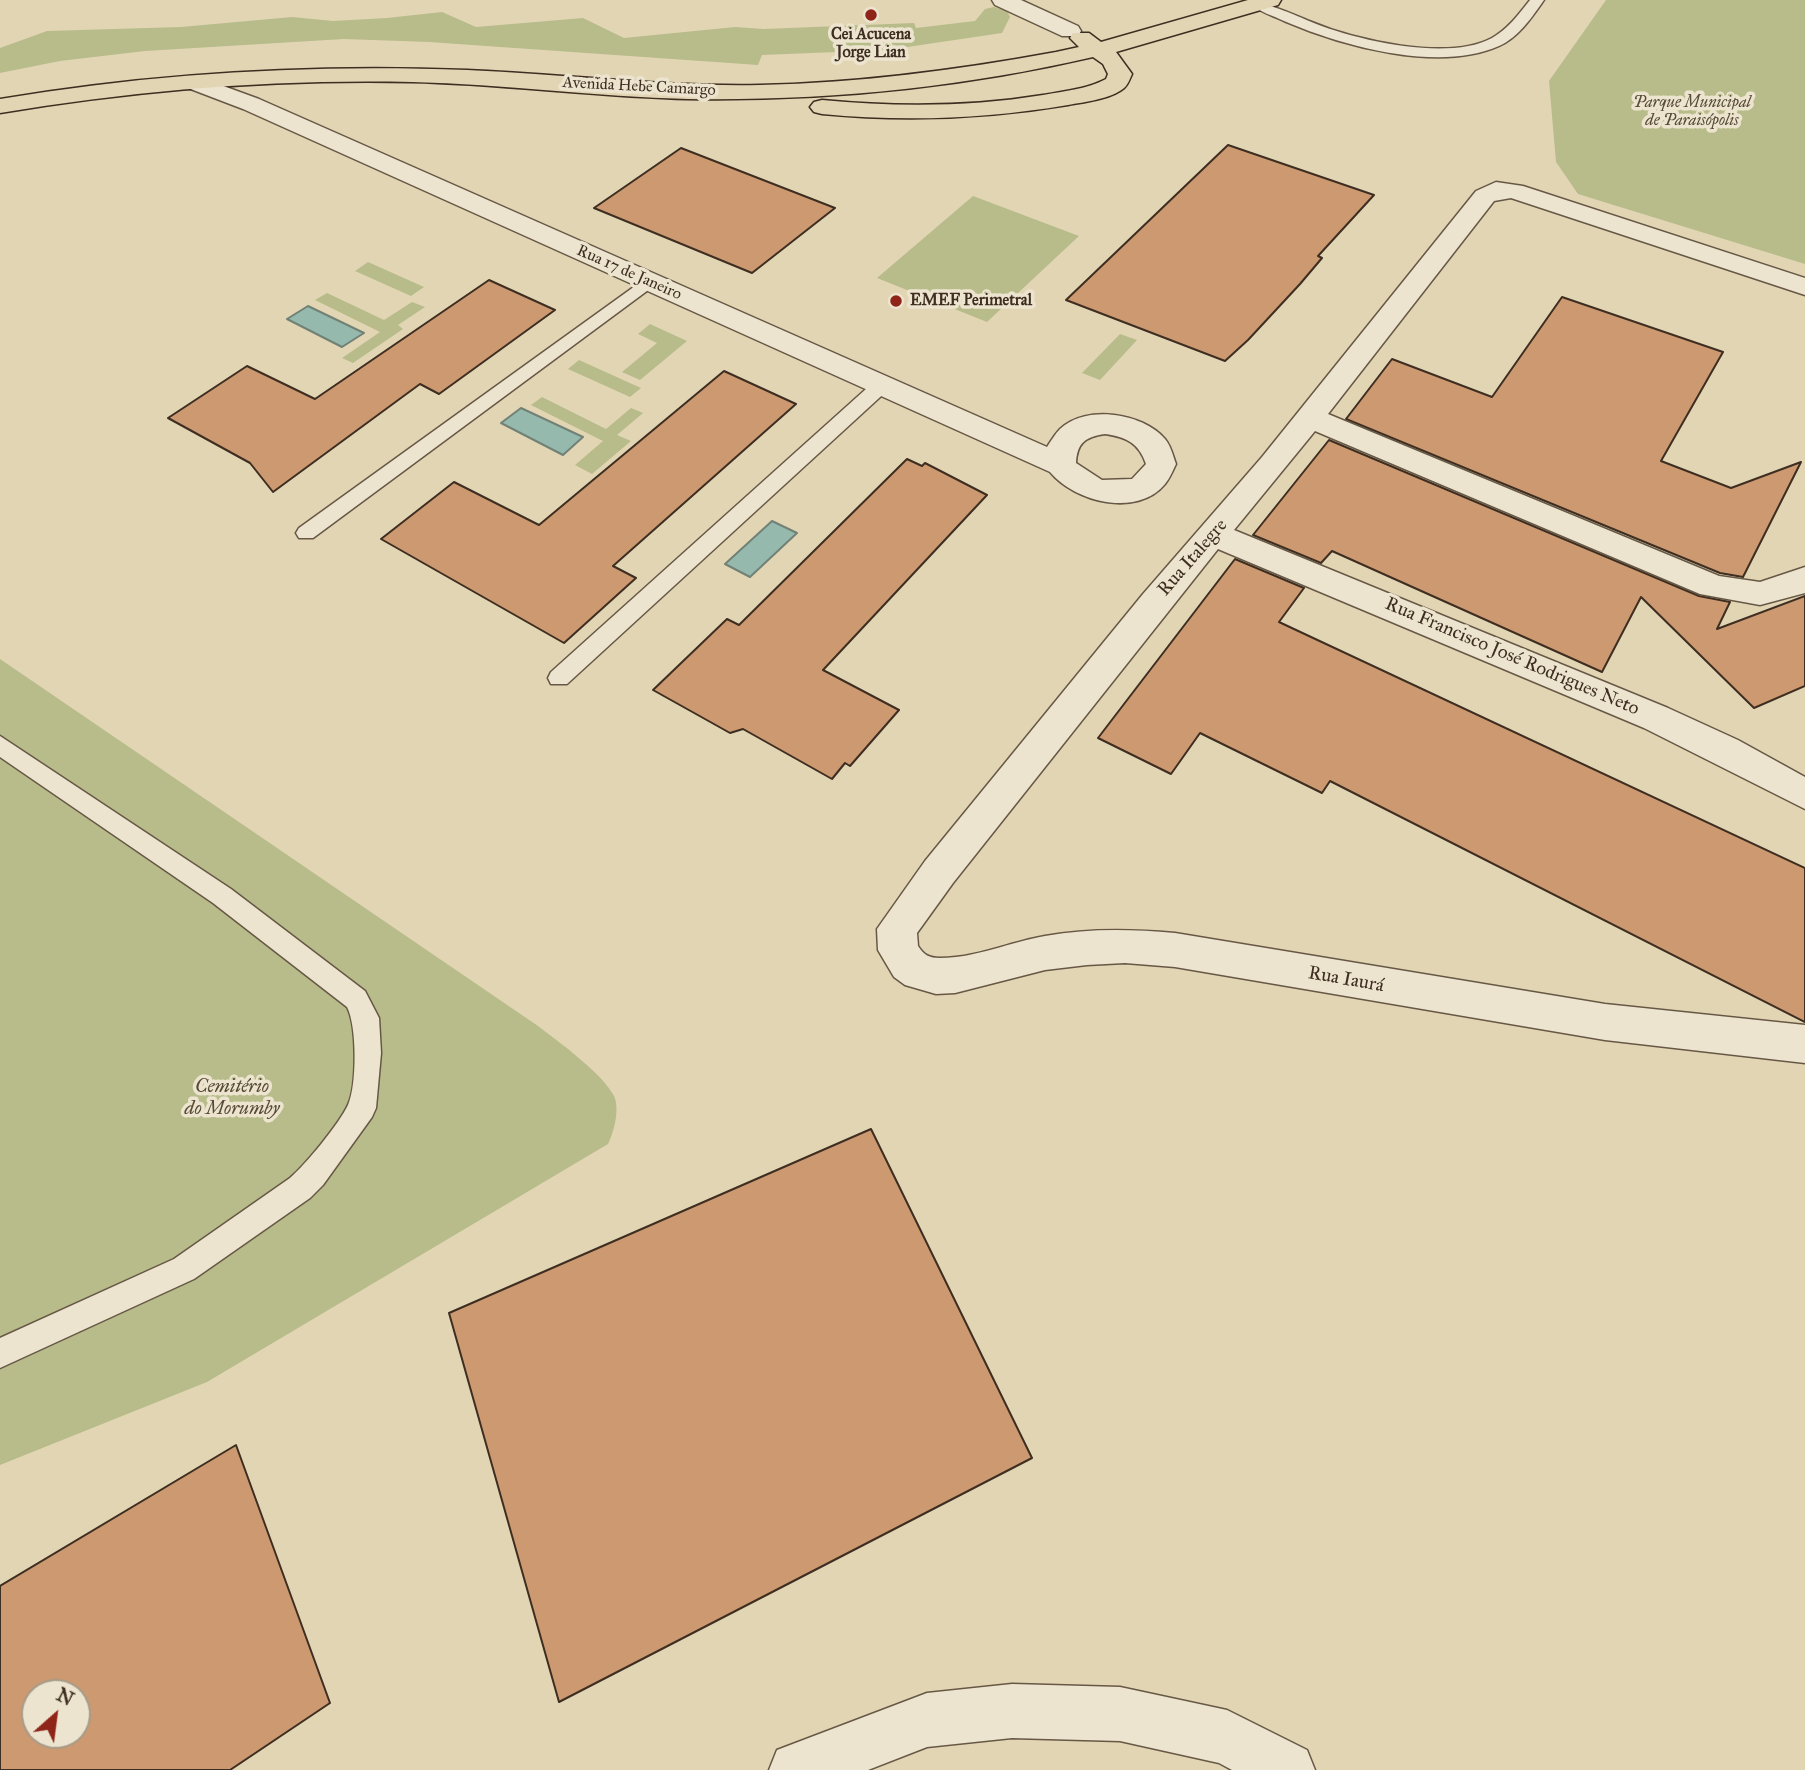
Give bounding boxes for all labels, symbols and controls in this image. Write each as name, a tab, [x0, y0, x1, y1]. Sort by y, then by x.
marker: Cei Acucena Jorge Lian	[863, 7, 879, 23]
place label: Cei Acucena Jorge Lian	[831, 25, 911, 63]
street label: Avenida Hebe Camargo	[562, 73, 716, 101]
park label: Parque Municipal de Paraisópolis	[1633, 93, 1751, 131]
street label: Rua 17 de Janeiro	[574, 241, 684, 305]
place label: EMEF Perimetral	[910, 291, 1032, 311]
marker: EMEF Perimetral	[888, 293, 904, 309]
street label: Rua Italegre	[1153, 515, 1233, 601]
street label: Rua Francisco José Rodrigues Neto	[1381, 593, 1643, 721]
street label: Rua Iaurá	[1306, 962, 1386, 998]
park label: Cemitério do Morumby	[184, 1076, 280, 1120]
north arrow	[21, 1679, 91, 1749]
text: N	[53, 1683, 78, 1711]

